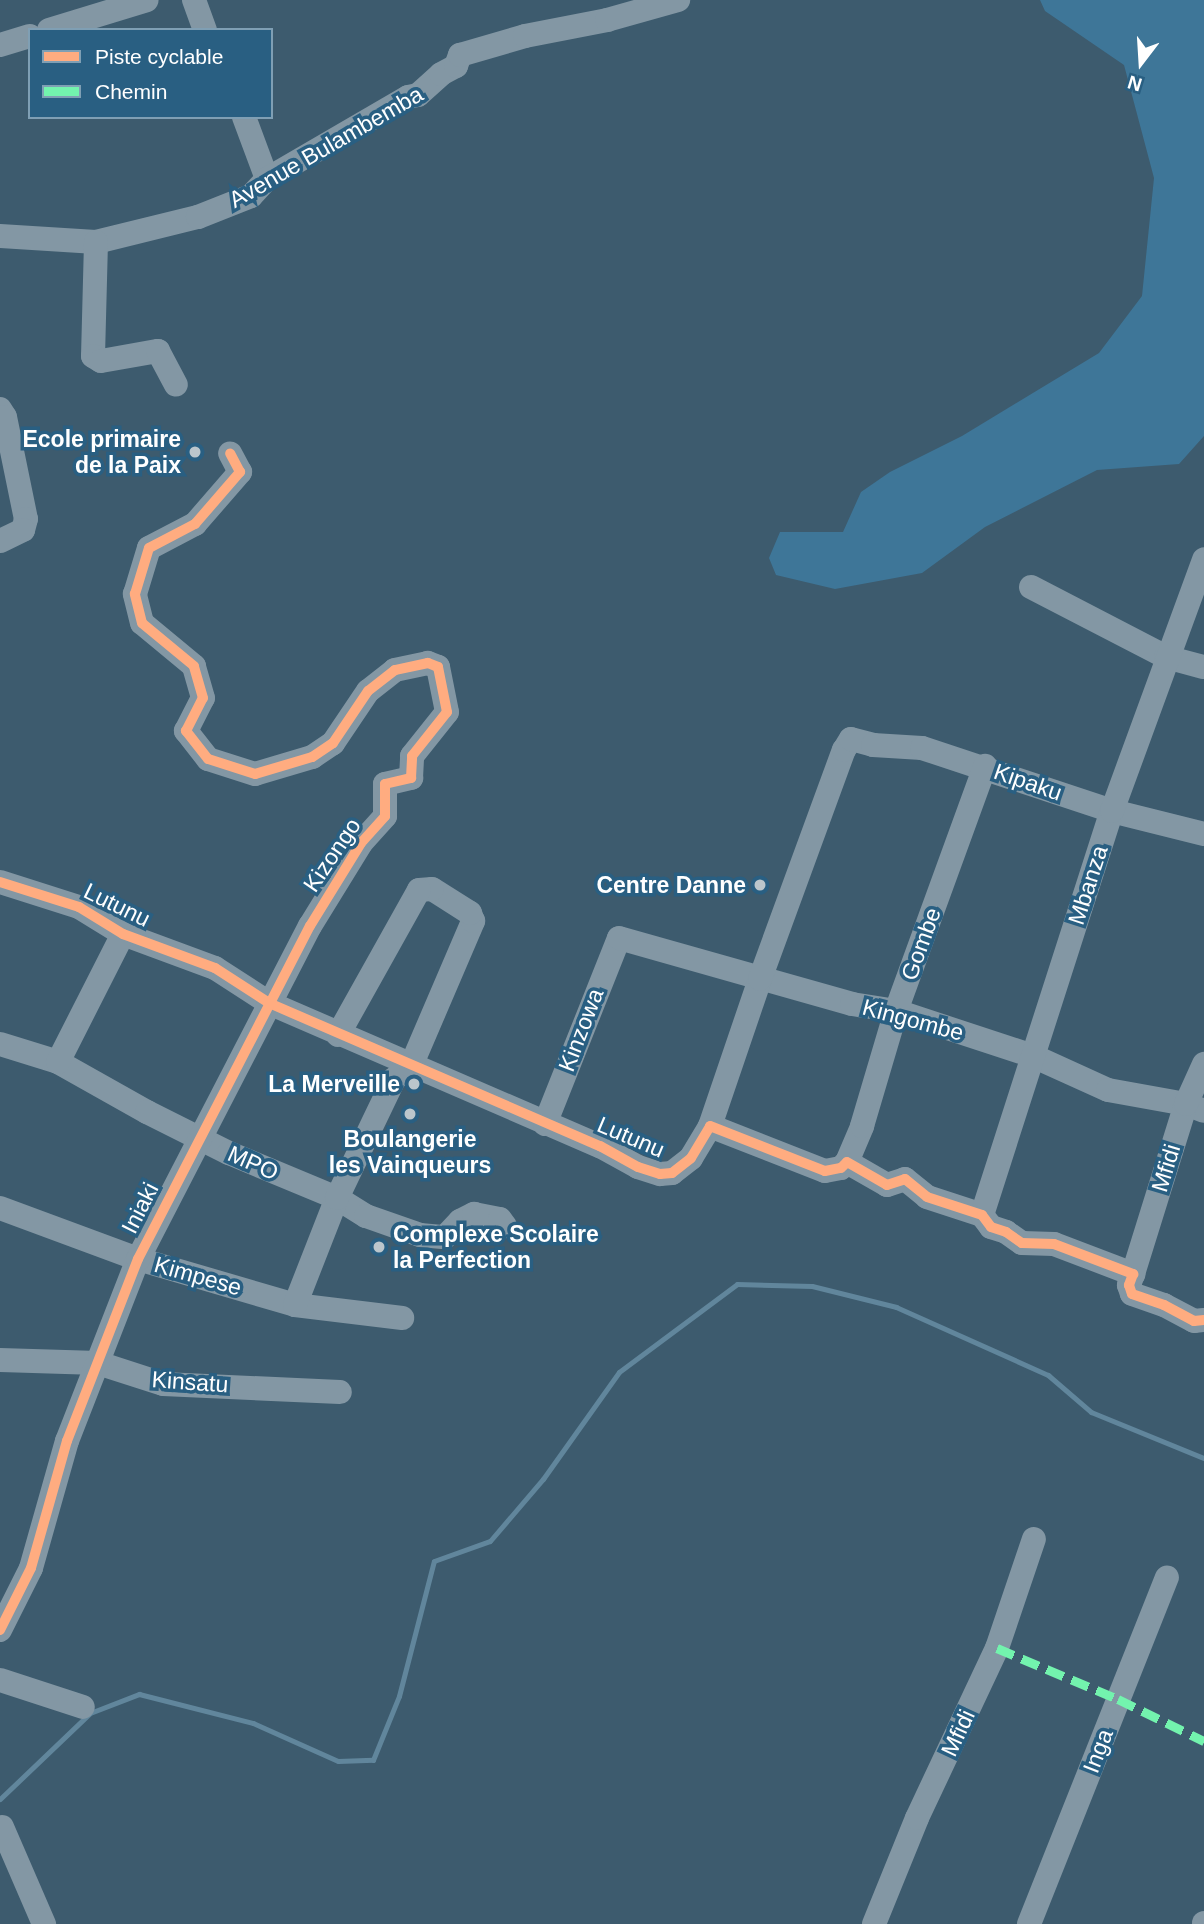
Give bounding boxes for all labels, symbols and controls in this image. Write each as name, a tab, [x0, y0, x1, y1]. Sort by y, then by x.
legend	[28, 28, 273, 119]
north arrow	[1106, 28, 1176, 98]
text: Piste cyclable	[95, 45, 223, 68]
text: N	[1125, 72, 1144, 96]
text: Chemin	[95, 80, 167, 103]
street label: Avenue Bulambemba	[224, 80, 428, 214]
place label: Ecole primaire de la Paix	[22, 425, 181, 479]
marker: Ecole primaire de la Paix	[187, 444, 203, 460]
street label: Kipaku	[990, 758, 1066, 806]
street label: Kizongo	[297, 813, 367, 897]
street label: Mbanza	[1062, 842, 1114, 928]
place label: Centre Danne	[596, 871, 746, 899]
street label: Lutunu	[79, 877, 155, 933]
marker: Centre Danne	[752, 877, 768, 893]
street label: Gombe	[895, 904, 947, 984]
street label: Kinzowa	[553, 984, 609, 1076]
street label: Kingombe	[859, 993, 967, 1047]
place label: La Merveille	[268, 1070, 400, 1098]
marker: La Merveille	[406, 1076, 422, 1092]
marker: Boulangerie les Vainqueurs	[402, 1106, 418, 1122]
street label: Lutunu	[593, 1111, 669, 1163]
place label: Boulangerie les Vainqueurs	[329, 1125, 491, 1179]
street label: MPO	[223, 1140, 283, 1186]
street label: Mfidi	[1146, 1141, 1186, 1195]
street label: Iniaki	[116, 1178, 164, 1238]
place label: Complexe Scolaire la Perfection	[393, 1220, 599, 1274]
marker: Complexe Scolaire la Perfection	[371, 1239, 387, 1255]
street label: Kimpese	[151, 1250, 245, 1302]
street label: Kinsatu	[151, 1366, 229, 1398]
street label: Mfidi	[935, 1705, 981, 1761]
street label: Inga	[1077, 1725, 1119, 1777]

